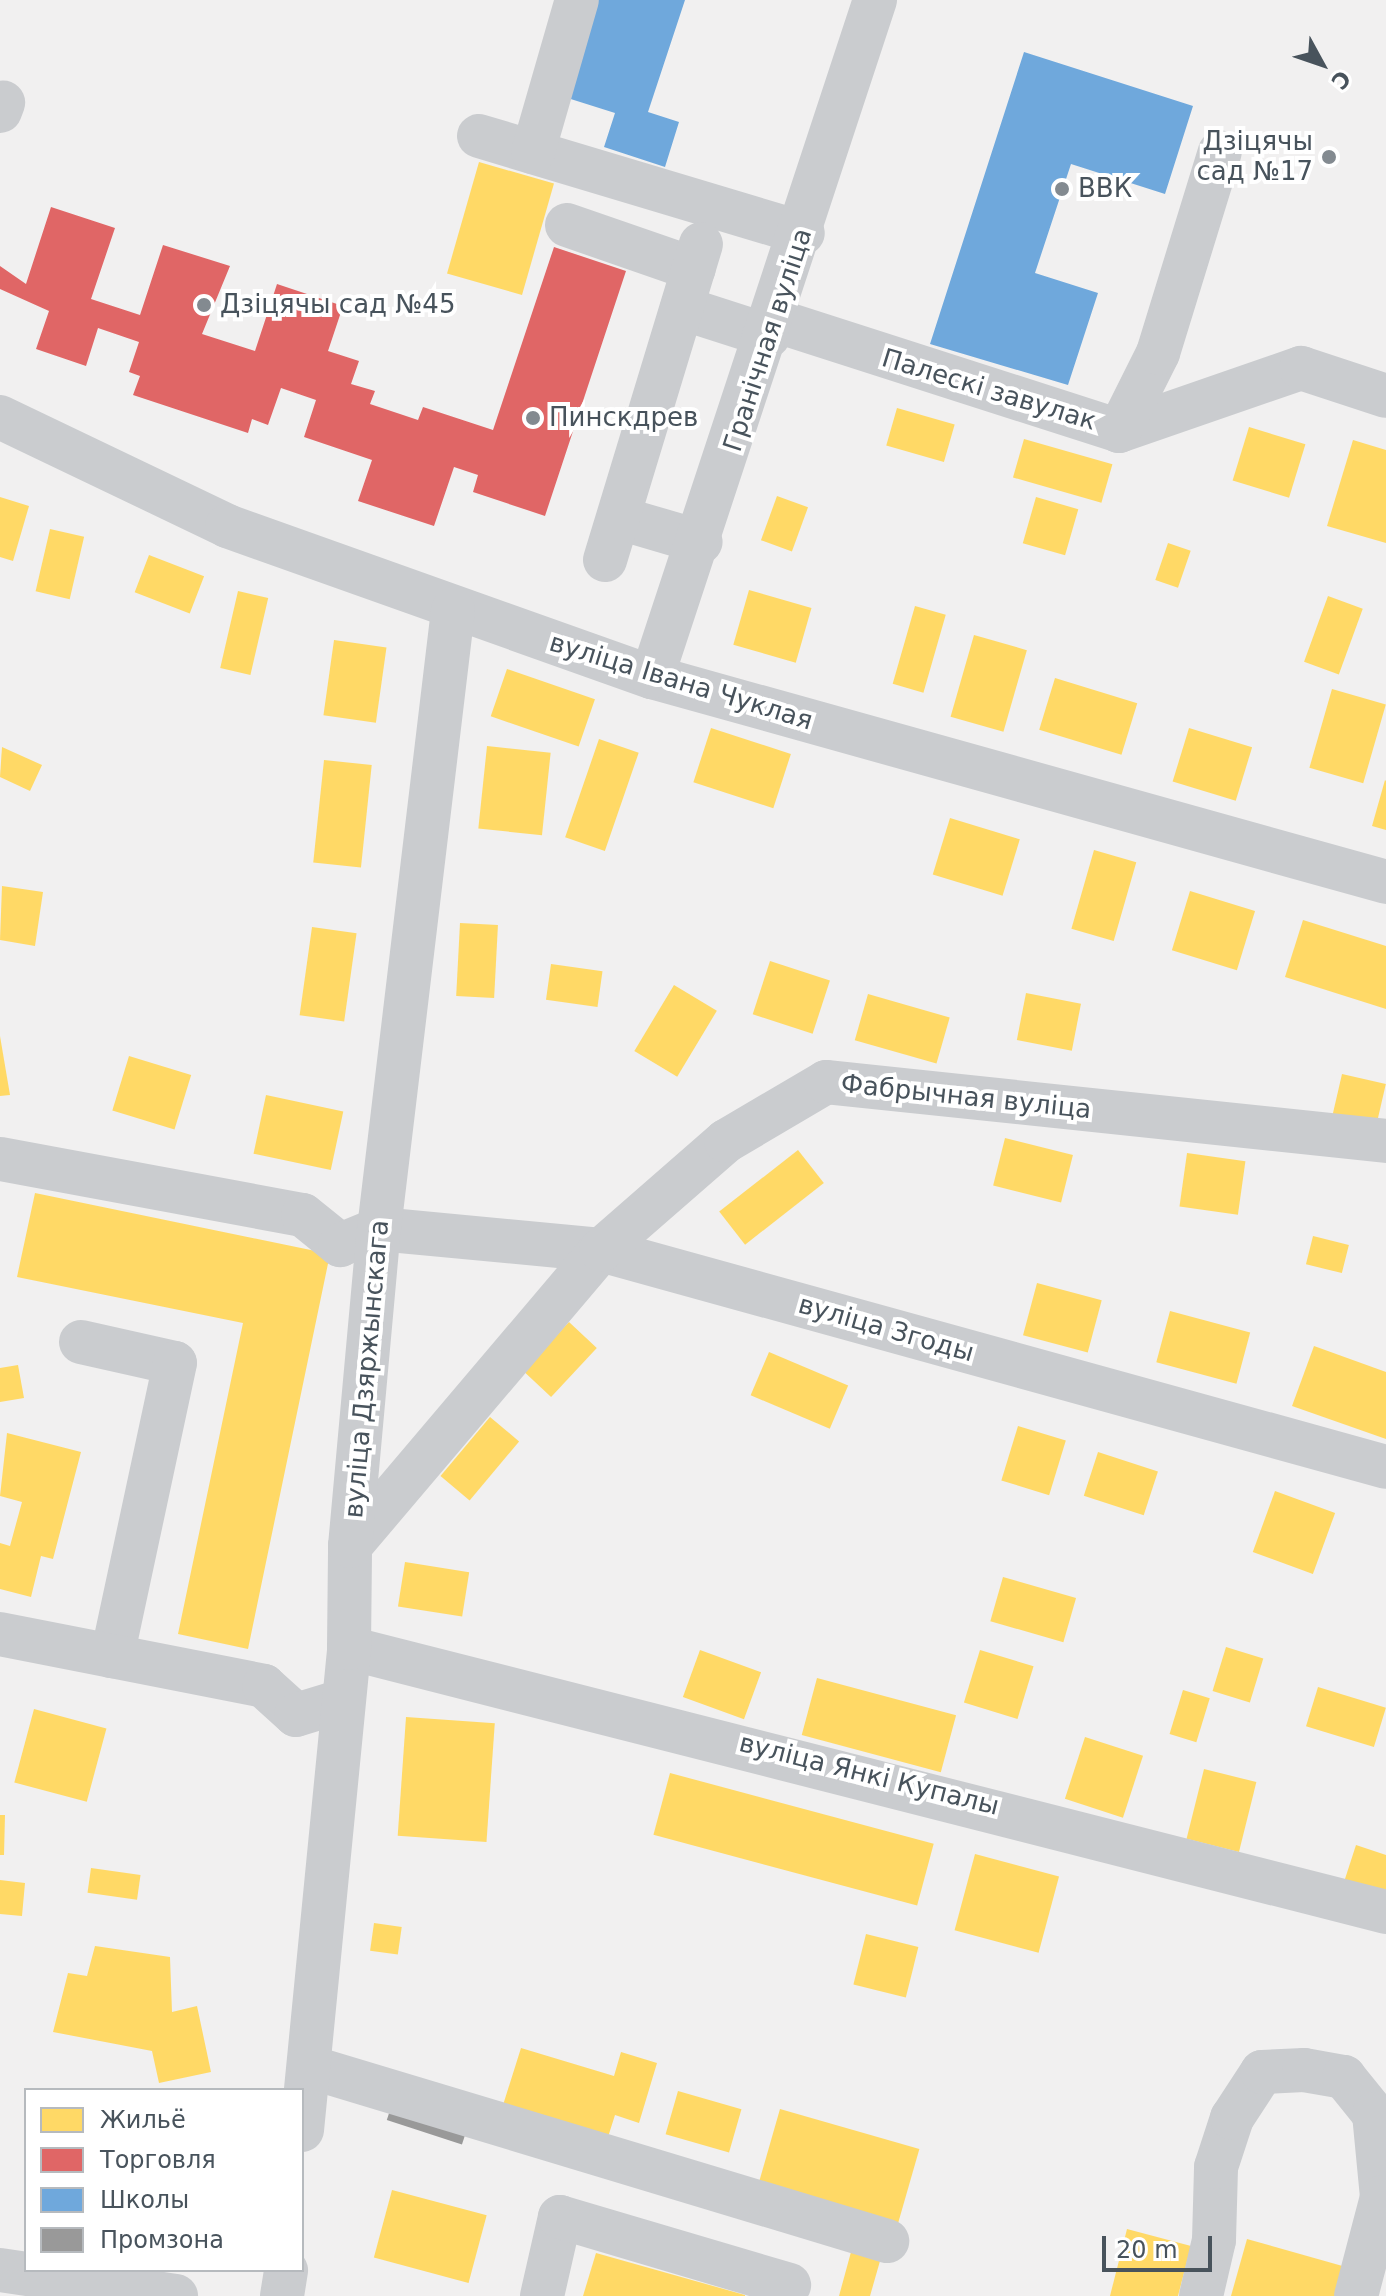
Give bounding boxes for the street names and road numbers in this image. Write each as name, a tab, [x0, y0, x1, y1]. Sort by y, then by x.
street label: Гранічная вуліца	[717, 224, 819, 456]
street label: Палескі завулак	[878, 343, 1100, 437]
street label: вуліца Івана Чуклая	[546, 627, 816, 737]
street label: Фабрычная вуліца	[839, 1068, 1093, 1126]
street label: вуліца Дзяржынскага	[338, 1219, 396, 1519]
street label: вуліца Згоды	[795, 1289, 977, 1369]
street label: вуліца Янкі Купалы	[736, 1728, 1002, 1822]

